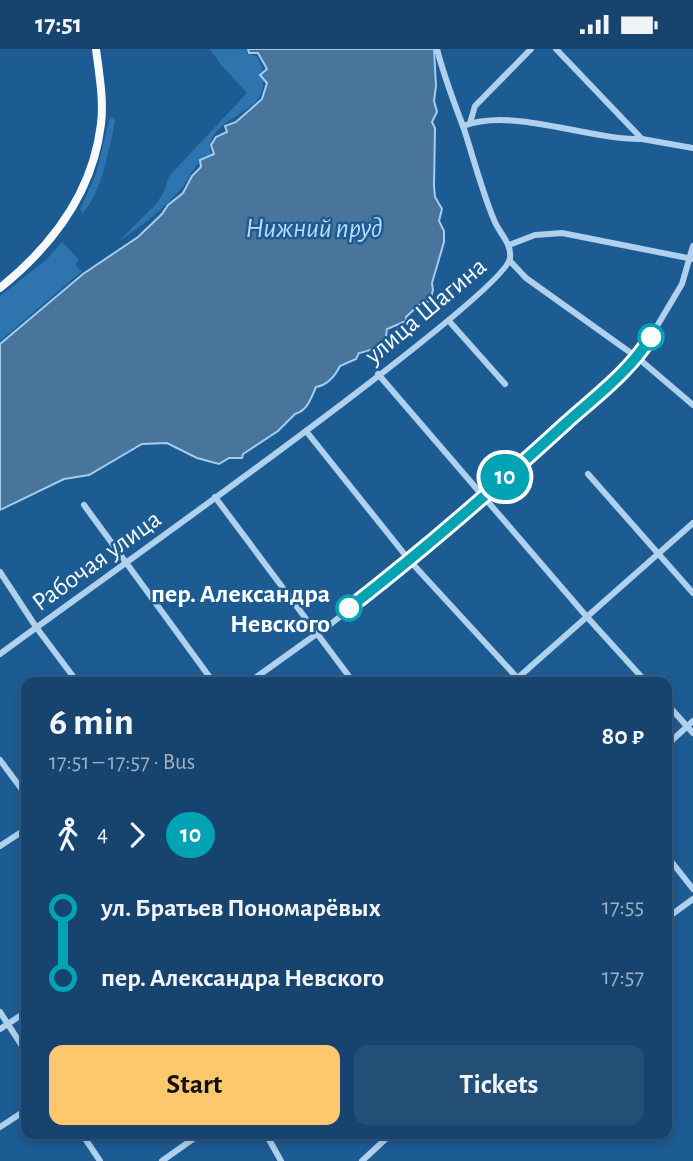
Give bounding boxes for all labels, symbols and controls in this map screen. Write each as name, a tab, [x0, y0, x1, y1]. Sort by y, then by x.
text: 17:51	[35, 11, 82, 37]
water label: Нижний пруд	[245, 215, 383, 243]
street label: улица Шагина	[359, 253, 491, 370]
unlabelled marker	[638, 324, 664, 350]
line badge: 10	[474, 454, 536, 500]
text: 10	[494, 465, 516, 489]
street label: Рабочая улица	[27, 505, 166, 616]
place label: пер. Александра Невского	[151, 581, 330, 637]
marker: пер. Александра Невского	[336, 595, 362, 621]
text: 6 min	[49, 704, 134, 742]
text: 80 ₽	[602, 723, 644, 749]
text: 17:51 – 17:57 · Bus	[49, 751, 195, 774]
icon: walk	[49, 816, 87, 854]
icon: forward	[118, 816, 156, 854]
text: 4	[97, 823, 108, 846]
text: 10	[180, 823, 201, 847]
text: ул. Братьев Пономарёвых	[101, 895, 381, 921]
text: 17:55	[602, 896, 644, 919]
text: пер. Александра Невского	[101, 965, 384, 991]
text: 17:57	[602, 966, 644, 989]
button: Start	[49, 1045, 340, 1125]
button: Tickets	[354, 1045, 644, 1125]

